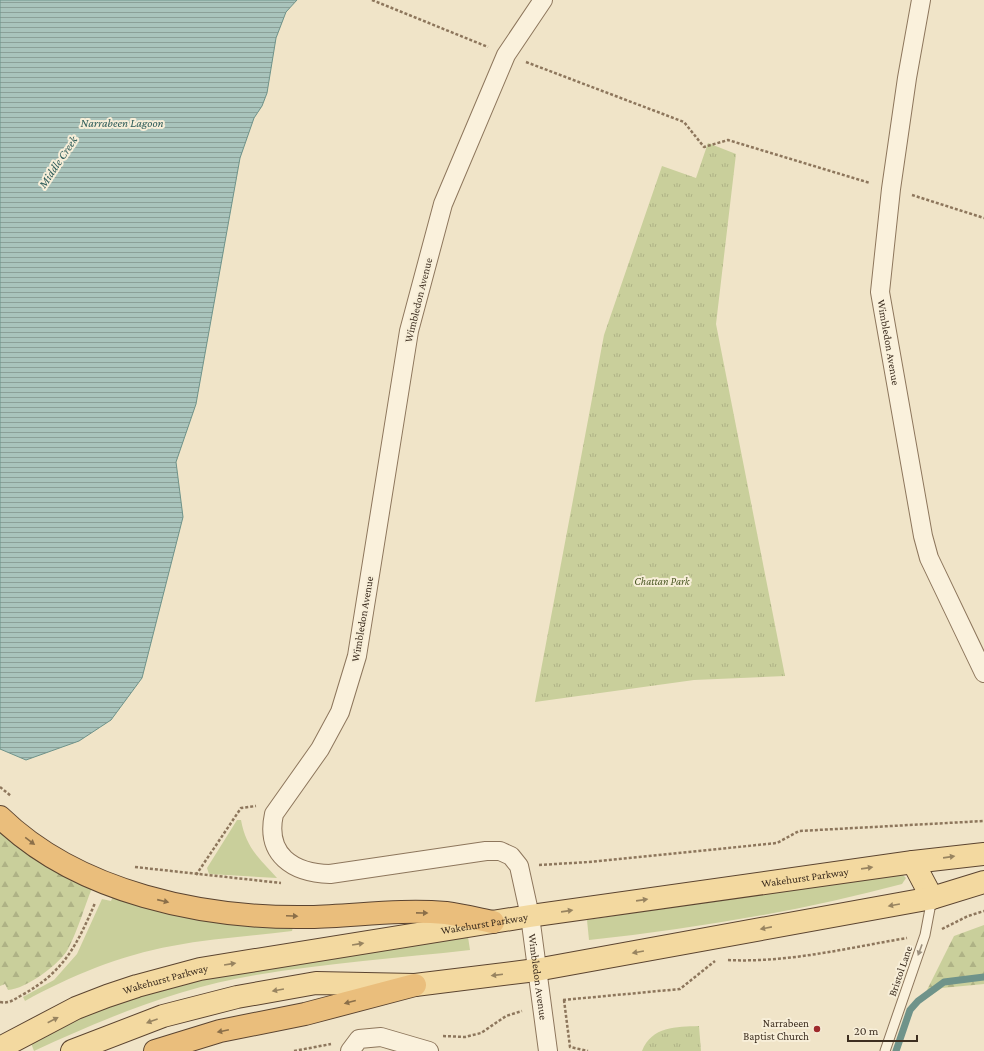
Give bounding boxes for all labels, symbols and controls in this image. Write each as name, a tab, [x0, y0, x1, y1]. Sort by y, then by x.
water label: Narrabeen Lagoon	[80, 116, 164, 130]
water label: Middle Creek	[35, 133, 81, 191]
street label: Wimbledon Avenue	[402, 256, 434, 343]
street label: Wimbledon Avenue	[875, 298, 902, 386]
street label: Wimbledon Avenue	[349, 575, 375, 663]
park label: Chattan Park	[634, 575, 691, 587]
one-way arrow	[25, 837, 36, 846]
one-way arrow	[942, 854, 955, 860]
street label: Wakehurst Parkway	[761, 865, 850, 889]
one-way arrow	[861, 865, 874, 871]
one-way arrow	[636, 897, 648, 903]
one-way arrow	[157, 898, 169, 904]
one-way arrow	[888, 902, 900, 908]
one-way arrow	[560, 908, 573, 914]
one-way arrow	[416, 910, 429, 916]
street label: Wakehurst Parkway	[440, 910, 530, 936]
one-way arrow	[286, 913, 298, 920]
one-way arrow	[760, 926, 772, 932]
street label: Wimbledon Avenue	[526, 933, 550, 1021]
one-way arrow	[352, 940, 364, 946]
street label: Bristol Lane	[886, 944, 914, 998]
one-way arrow	[917, 944, 923, 956]
one-way arrow	[632, 949, 644, 955]
one-way arrow	[223, 961, 236, 967]
street label: Wakehurst Parkway	[121, 962, 210, 996]
one-way arrow	[491, 972, 503, 978]
one-way arrow	[272, 987, 284, 993]
one-way arrow	[344, 999, 356, 1005]
one-way arrow	[47, 1017, 59, 1023]
place label: Narrabeen Baptist Church	[743, 1017, 809, 1043]
scale bar	[848, 1017, 917, 1043]
one-way arrow	[145, 1018, 157, 1024]
marker: Narrabeen Baptist Church	[812, 1024, 822, 1034]
text: 20 m	[854, 1024, 879, 1038]
one-way arrow	[217, 1028, 229, 1034]

